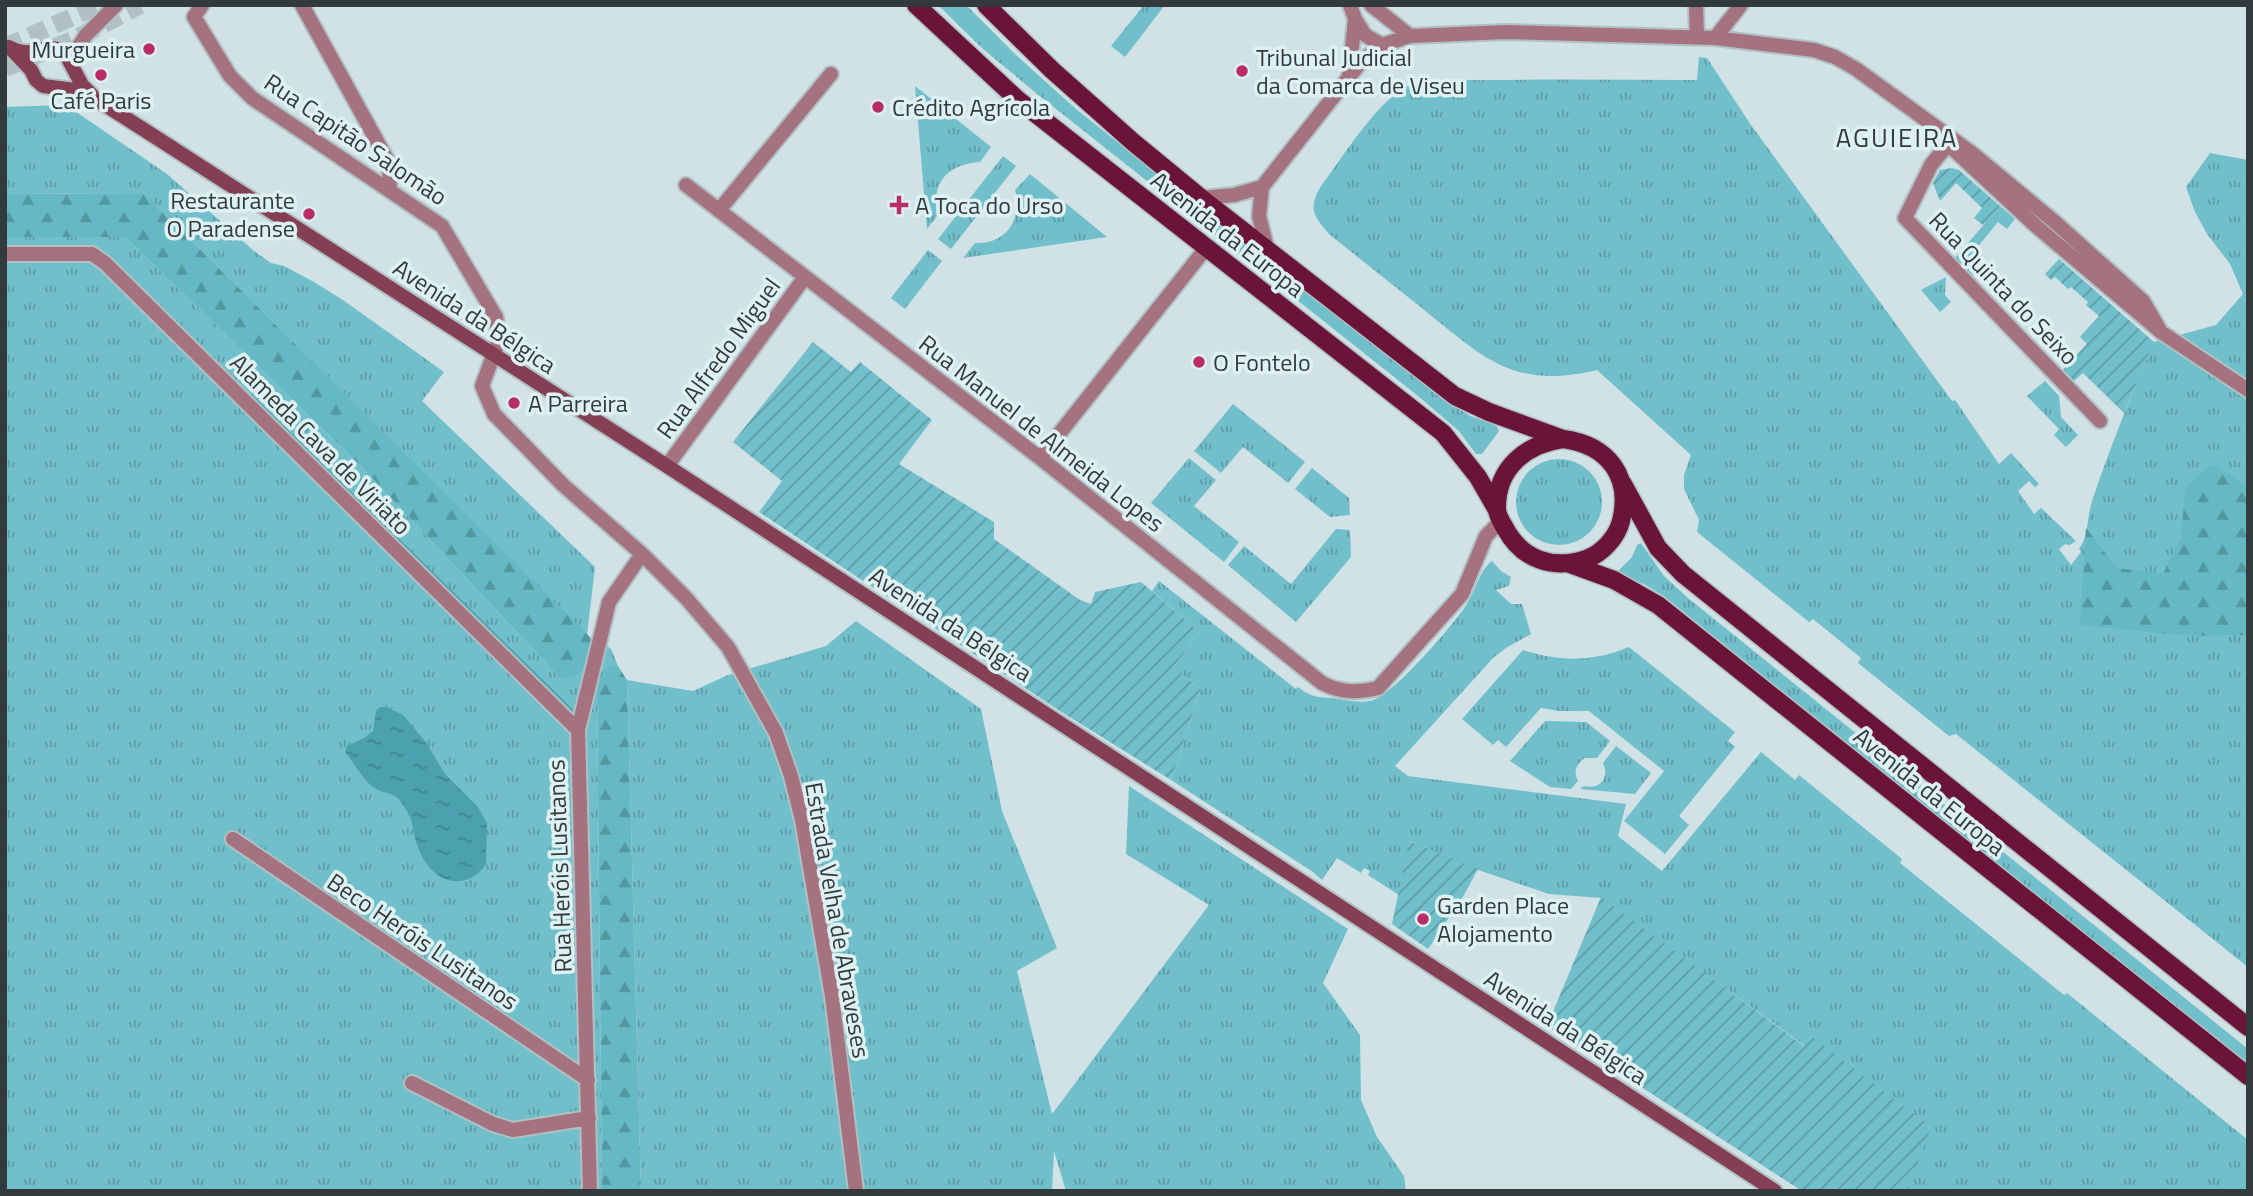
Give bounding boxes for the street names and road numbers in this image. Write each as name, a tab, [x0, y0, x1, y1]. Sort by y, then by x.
street label: Rua Capitão Salomão	[257, 64, 455, 214]
street label: Avenida da Europa	[1143, 162, 1313, 306]
street label: Rua Quinta do Seixo	[1921, 203, 2087, 373]
street label: Avenida da Bélgica	[386, 250, 564, 382]
street label: Rua Alfredo Miguel	[647, 270, 789, 446]
street label: Rua Manuel de Almeida Lopes	[912, 326, 1172, 540]
street label: Alameda Cava de Viriato	[222, 345, 420, 543]
street label: Avenida da Bélgica	[862, 558, 1040, 690]
street label: Avenida da Europa	[1846, 718, 2014, 864]
street label: Rua Heróis Lusitanos	[537, 759, 581, 973]
street label: Estrada Velha de Abraveses	[796, 779, 880, 1061]
street label: Beco Heróis Lusitanos	[320, 864, 526, 1018]
street label: Avenida da Bélgica	[1477, 961, 1655, 1093]

